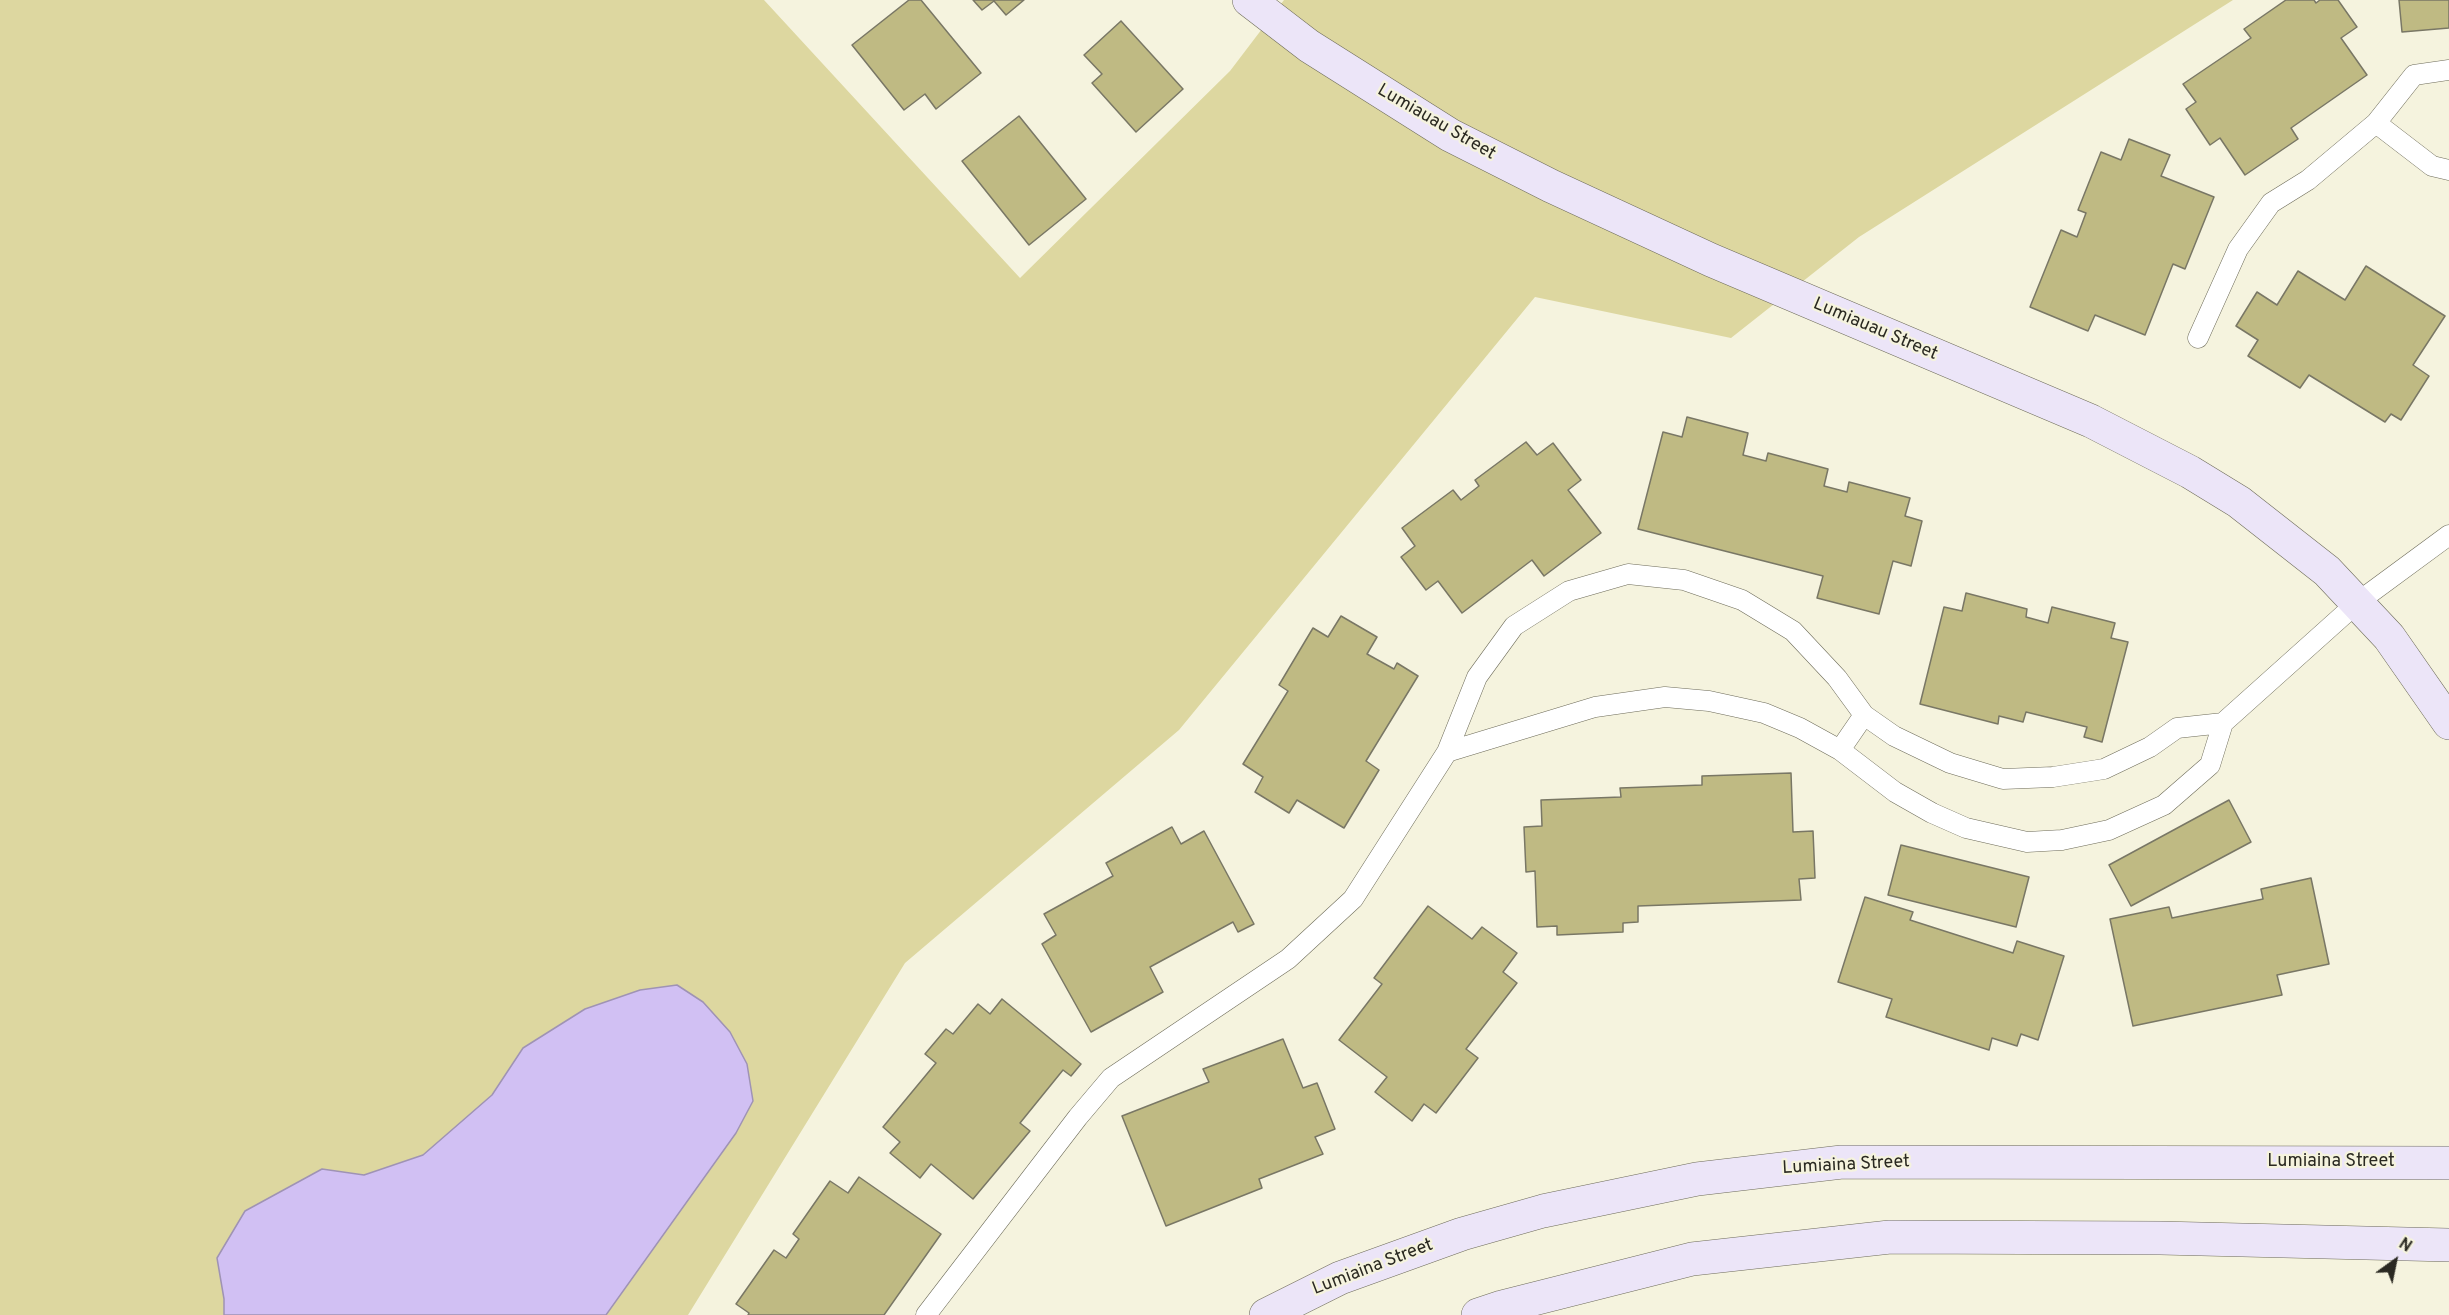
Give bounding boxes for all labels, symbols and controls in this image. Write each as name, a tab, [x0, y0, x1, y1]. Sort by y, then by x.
street label: Lumiauau Street	[1373, 80, 1499, 166]
street label: Lumiauau Street	[1809, 294, 1941, 366]
street label: Lumiaina Street	[2267, 1151, 2395, 1173]
street label: Lumiaina Street	[1782, 1152, 1910, 1180]
north arrow	[2365, 1231, 2425, 1291]
text: N	[2395, 1234, 2415, 1257]
street label: Lumiaina Street	[1310, 1235, 1436, 1301]

